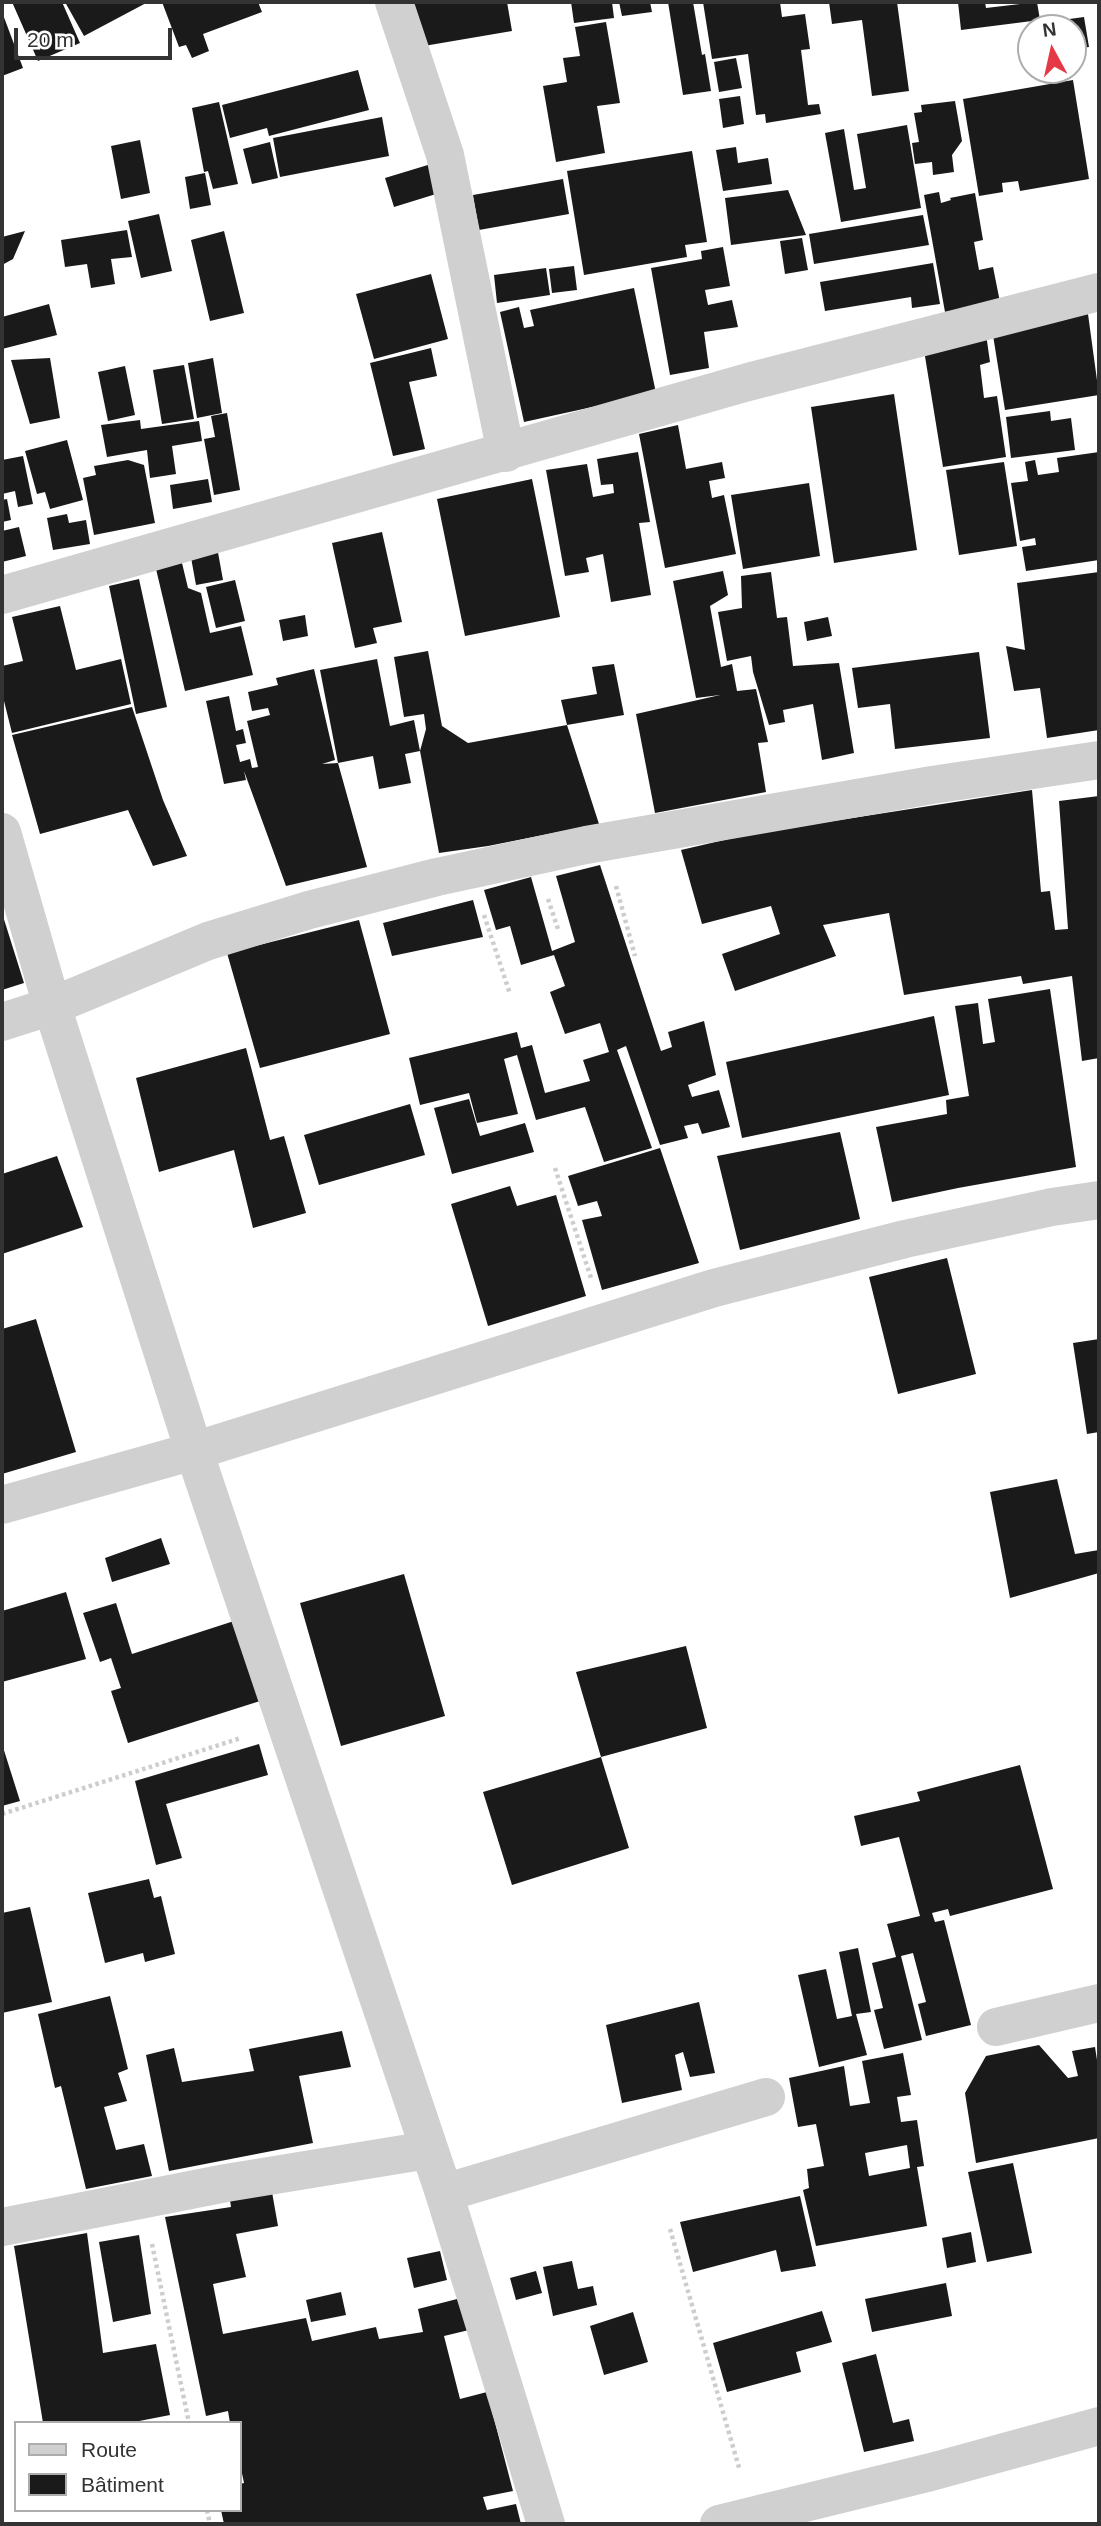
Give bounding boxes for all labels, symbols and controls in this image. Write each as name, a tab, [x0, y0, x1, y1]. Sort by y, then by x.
scale bar	[18, 14, 175, 58]
north arrow	[1017, 14, 1087, 84]
text: N	[1041, 18, 1058, 41]
text: 20 m	[27, 28, 74, 51]
legend	[14, 2421, 242, 2512]
text: Route	[81, 2438, 137, 2461]
text: Bâtiment	[81, 2473, 164, 2496]

